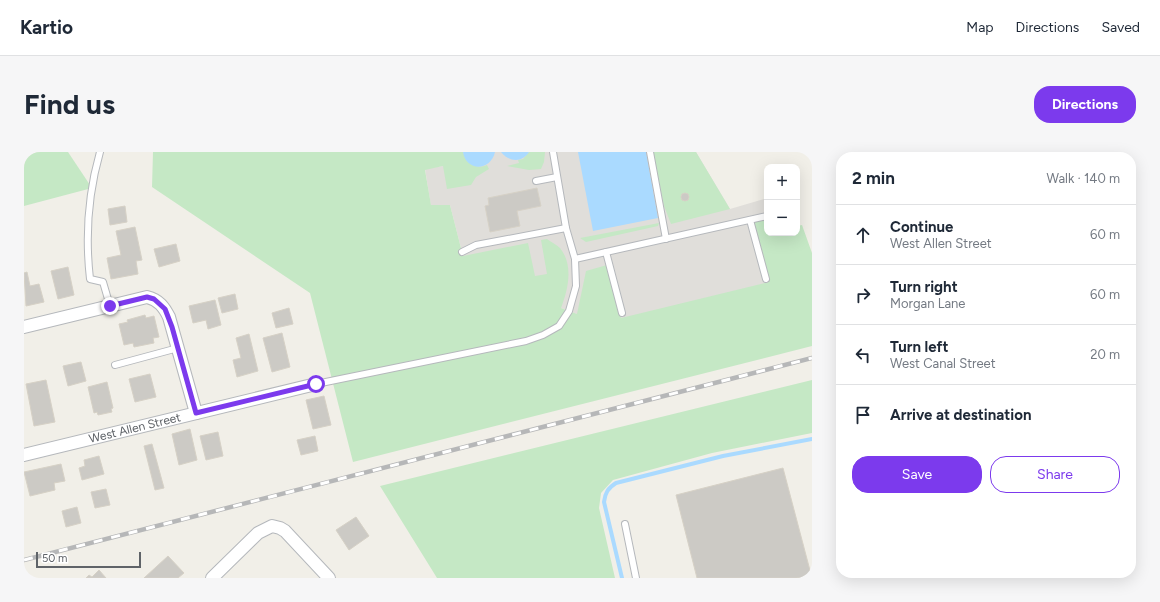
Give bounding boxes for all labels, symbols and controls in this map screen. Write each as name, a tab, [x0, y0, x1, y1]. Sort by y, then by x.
text: Kartio	[20, 16, 73, 39]
text: Map	[966, 19, 994, 36]
text: Directions	[1016, 19, 1079, 36]
text: Saved	[1101, 19, 1140, 36]
button: Directions	[1034, 86, 1136, 123]
text: Find us	[24, 87, 115, 121]
map controls	[764, 164, 800, 236]
button: +	[764, 164, 800, 200]
text: 2 min	[852, 168, 895, 188]
text: Walk · 140 m	[1046, 171, 1120, 186]
button: −	[764, 200, 800, 236]
text: Continue	[890, 218, 953, 236]
icon: ahead	[852, 224, 874, 246]
text: 60 m	[1090, 227, 1120, 242]
text: West Allen Street	[890, 236, 992, 251]
text: Turn right	[890, 278, 958, 296]
icon: right	[852, 284, 874, 306]
text: 60 m	[1090, 287, 1120, 302]
text: Morgan Lane	[890, 296, 965, 311]
route end	[101, 297, 119, 315]
text: Turn left	[890, 338, 948, 356]
icon: left	[852, 344, 874, 366]
text: 20 m	[1090, 347, 1120, 362]
text: West Canal Street	[890, 356, 996, 371]
route start	[307, 375, 325, 393]
icon: arrive	[852, 404, 874, 426]
text: Arrive at destination	[890, 406, 1031, 424]
street label: West Allen Street	[87, 410, 183, 446]
button: Save	[852, 456, 982, 493]
button: Share	[990, 456, 1120, 493]
scale bar	[36, 550, 141, 569]
text: 50 m	[42, 552, 67, 565]

